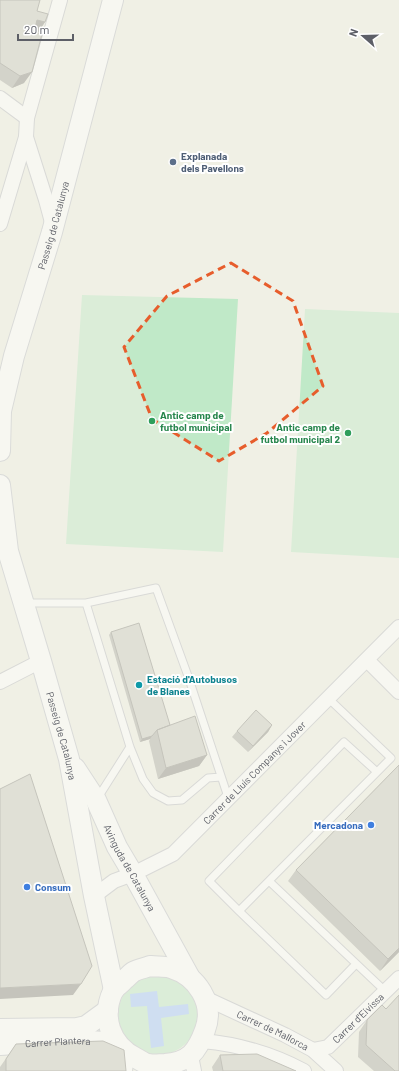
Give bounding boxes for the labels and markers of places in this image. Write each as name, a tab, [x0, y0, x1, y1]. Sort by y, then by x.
place label: Explanada dels Pavellons	[181, 150, 244, 174]
marker: Explanada dels Pavellons	[168, 157, 178, 167]
place label: Antic camp de futbol municipal	[160, 409, 232, 433]
marker: Antic camp de futbol municipal	[147, 416, 157, 426]
place label: Antic camp de futbol municipal 2	[261, 421, 341, 445]
marker: Antic camp de futbol municipal 2	[343, 428, 353, 438]
place label: Estació d'Autobusos de Blanes	[147, 673, 237, 697]
marker: Estació d'Autobusos de Blanes	[134, 680, 144, 690]
place label: Mercadona	[314, 819, 363, 831]
marker: Mercadona	[366, 820, 376, 830]
place label: Consum	[35, 881, 71, 893]
marker: Consum	[22, 882, 32, 892]

